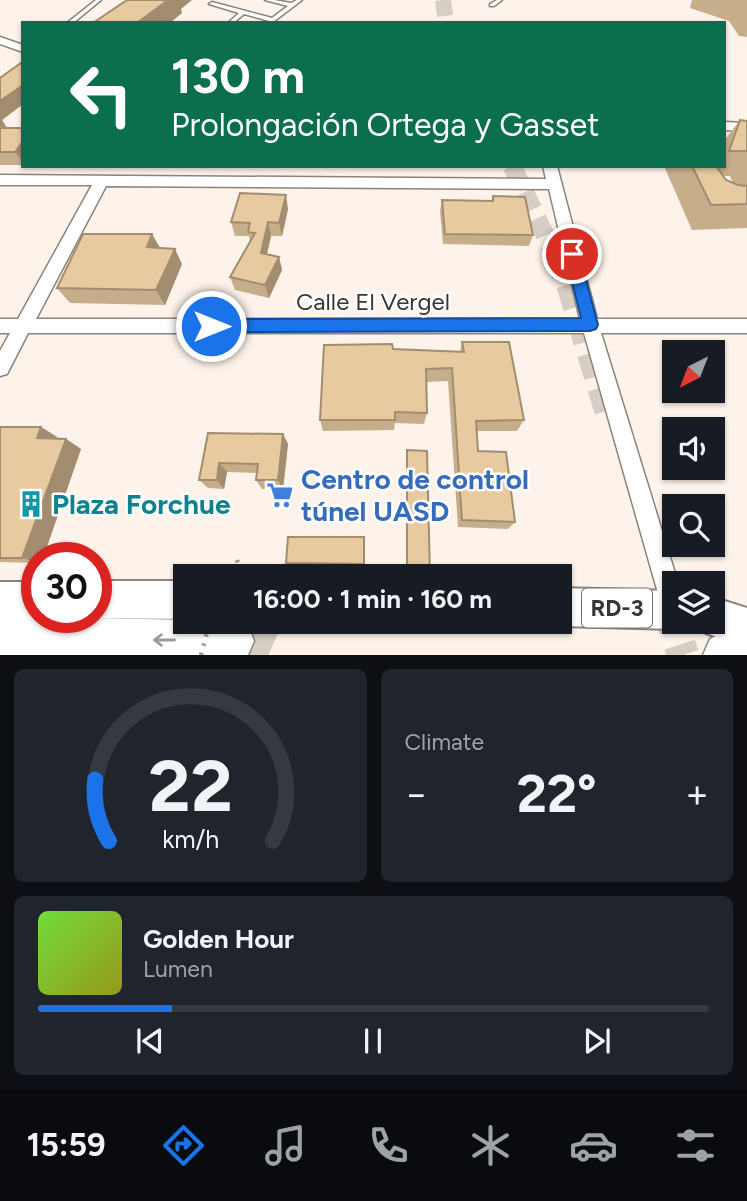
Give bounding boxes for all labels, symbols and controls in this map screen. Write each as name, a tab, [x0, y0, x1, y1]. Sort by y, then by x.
text: 130 m	[171, 46, 305, 105]
icon: left	[56, 49, 147, 140]
text: Prolongación Ortega y Gasset	[171, 106, 599, 144]
pin	[542, 224, 602, 284]
icon: arrive	[553, 235, 591, 273]
street label: Calle El Vergel	[296, 287, 450, 316]
position arrow	[174, 289, 248, 363]
north arrow	[662, 340, 724, 402]
map controls	[662, 340, 725, 634]
button: sound	[662, 417, 725, 480]
place label: Centro de control túnel UASD	[301, 462, 529, 528]
supermarket icon: Centro de control túnel UASD	[265, 480, 295, 510]
place label: Plaza Forchue	[52, 487, 230, 521]
building icon: Plaza Forchue	[16, 489, 46, 519]
button: search	[662, 494, 725, 557]
speed limit sign: 30	[21, 542, 112, 633]
button: layers	[662, 571, 725, 634]
text: 16:00 · 1 min · 160 m	[253, 583, 492, 615]
road number: RD-3	[582, 588, 652, 628]
one-way arrow	[152, 634, 175, 647]
text: Climate	[405, 728, 484, 756]
text: 22	[148, 743, 232, 830]
text: 22°	[517, 763, 597, 825]
text: −	[405, 771, 428, 817]
text: +	[685, 771, 709, 817]
text: km/h	[162, 824, 219, 854]
text: Golden Hour	[143, 923, 294, 955]
text: Lumen	[143, 955, 213, 983]
icon: previous	[131, 1022, 169, 1060]
icon: pause	[354, 1022, 392, 1060]
icon: next	[578, 1022, 616, 1060]
icon: directions	[159, 1121, 208, 1170]
icon: music	[261, 1121, 310, 1170]
icon: phone	[364, 1121, 413, 1170]
icon: climate	[466, 1121, 515, 1170]
icon: car	[569, 1121, 618, 1170]
icon: filters	[671, 1121, 720, 1170]
text: 15:59	[27, 1126, 106, 1164]

